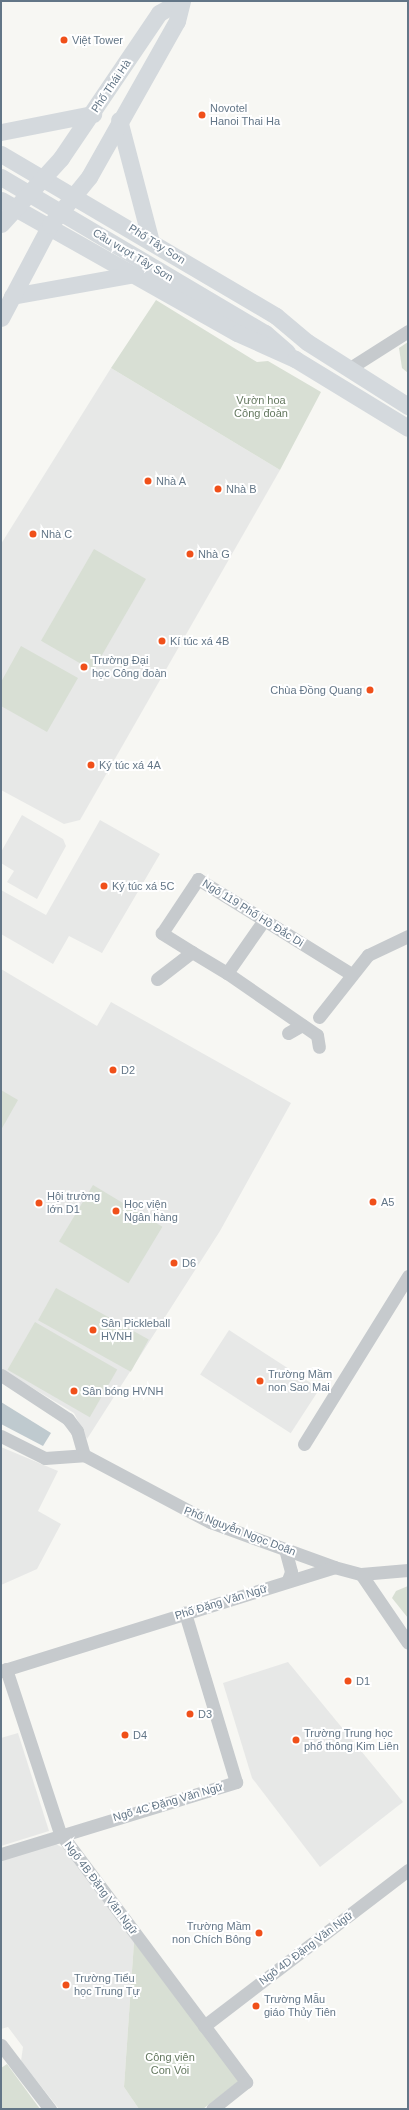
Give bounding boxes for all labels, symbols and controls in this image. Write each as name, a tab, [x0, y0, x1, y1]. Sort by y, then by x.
place label: Việt Tower	[72, 33, 123, 47]
marker: Việt Tower	[59, 35, 69, 45]
street label: Phố Thái Hà	[88, 57, 134, 115]
place label: Novotel Hanoi Thai Ha	[210, 102, 280, 128]
marker: Novotel Hanoi Thai Ha	[197, 110, 207, 120]
street label: Phố Tây Sơn	[126, 221, 188, 267]
street label: Cầu vượt Tây Sơn	[90, 226, 176, 284]
park label: Vườn hoa Công đoàn	[234, 394, 288, 420]
place label: Nhà A	[156, 474, 187, 488]
marker: Nhà A	[143, 476, 153, 486]
place label: Nhà B	[226, 482, 257, 496]
marker: Nhà B	[213, 484, 223, 494]
place label: Nhà C	[41, 527, 72, 541]
marker: Nhà C	[28, 529, 38, 539]
place label: Nhà G	[198, 547, 230, 561]
marker: Nhà G	[185, 549, 195, 559]
place label: Kí túc xá 4B	[170, 634, 229, 648]
marker: Kí túc xá 4B	[157, 636, 167, 646]
place label: Trường Đại học Công đoàn	[92, 654, 167, 680]
marker: Trường Đại học Công đoàn	[79, 662, 89, 672]
place label: Chùa Đồng Quang	[270, 683, 362, 697]
marker: Chùa Đồng Quang	[365, 685, 375, 695]
place label: Ký túc xá 4A	[99, 758, 161, 772]
marker: Ký túc xá 4A	[86, 760, 96, 770]
street label: Ngõ 119 Phố Hồ Đắc Di	[200, 877, 306, 949]
place label: Ký túc xá 5C	[112, 879, 174, 893]
marker: Ký túc xá 5C	[99, 881, 109, 891]
place label: D2	[121, 1063, 135, 1077]
marker: D2	[108, 1065, 118, 1075]
place label: Hội trường lớn D1	[47, 1190, 100, 1216]
place label: A5	[381, 1195, 394, 1209]
marker: A5	[368, 1197, 378, 1207]
marker: Hội trường lớn D1	[34, 1198, 44, 1208]
place label: Học viện Ngân hàng	[124, 1198, 178, 1224]
marker: Học viện Ngân hàng	[111, 1206, 121, 1216]
place label: D6	[182, 1256, 196, 1270]
marker: D6	[169, 1258, 179, 1268]
place label: Sân Pickleball HVNH	[101, 1317, 170, 1343]
marker: Sân Pickleball HVNH	[88, 1325, 98, 1335]
place label: Trường Mầm non Sao Mai	[268, 1368, 332, 1394]
marker: Trường Mầm non Sao Mai	[255, 1376, 265, 1386]
place label: Sân bóng HVNH	[82, 1384, 163, 1398]
marker: Sân bóng HVNH	[69, 1386, 79, 1396]
street label: Phố Nguyễn Ngọc Doãn	[182, 1504, 298, 1558]
street label: Phố Đặng Văn Ngữ	[173, 1582, 269, 1622]
place label: D1	[356, 1674, 370, 1688]
marker: D1	[343, 1676, 353, 1686]
place label: D3	[198, 1707, 212, 1721]
marker: D3	[185, 1709, 195, 1719]
place label: Trường Trung học phổ thông Kim Liên	[304, 1727, 399, 1753]
place label: D4	[133, 1728, 147, 1742]
marker: D4	[120, 1730, 130, 1740]
marker: Trường Trung học phổ thông Kim Liên	[291, 1735, 301, 1745]
street label: Ngõ 4C Đặng Văn Ngữ	[112, 1780, 224, 1824]
street label: Ngõ 4B Đặng Văn Ngữ	[62, 1839, 140, 1937]
street label: Ngõ 4D Đặng Văn Ngữ	[257, 1908, 355, 1988]
place label: Trường Mầm non Chích Bông	[172, 1920, 251, 1946]
marker: Trường Mầm non Chích Bông	[254, 1928, 264, 1938]
place label: Trường Tiểu học Trung Tự	[74, 1972, 140, 1998]
marker: Trường Tiểu học Trung Tự	[61, 1980, 71, 1990]
place label: Trường Mẫu giáo Thủy Tiên	[264, 1993, 336, 2019]
marker: Trường Mẫu giáo Thủy Tiên	[251, 2001, 261, 2011]
park label: Công viên Con Voi	[145, 2051, 195, 2077]

